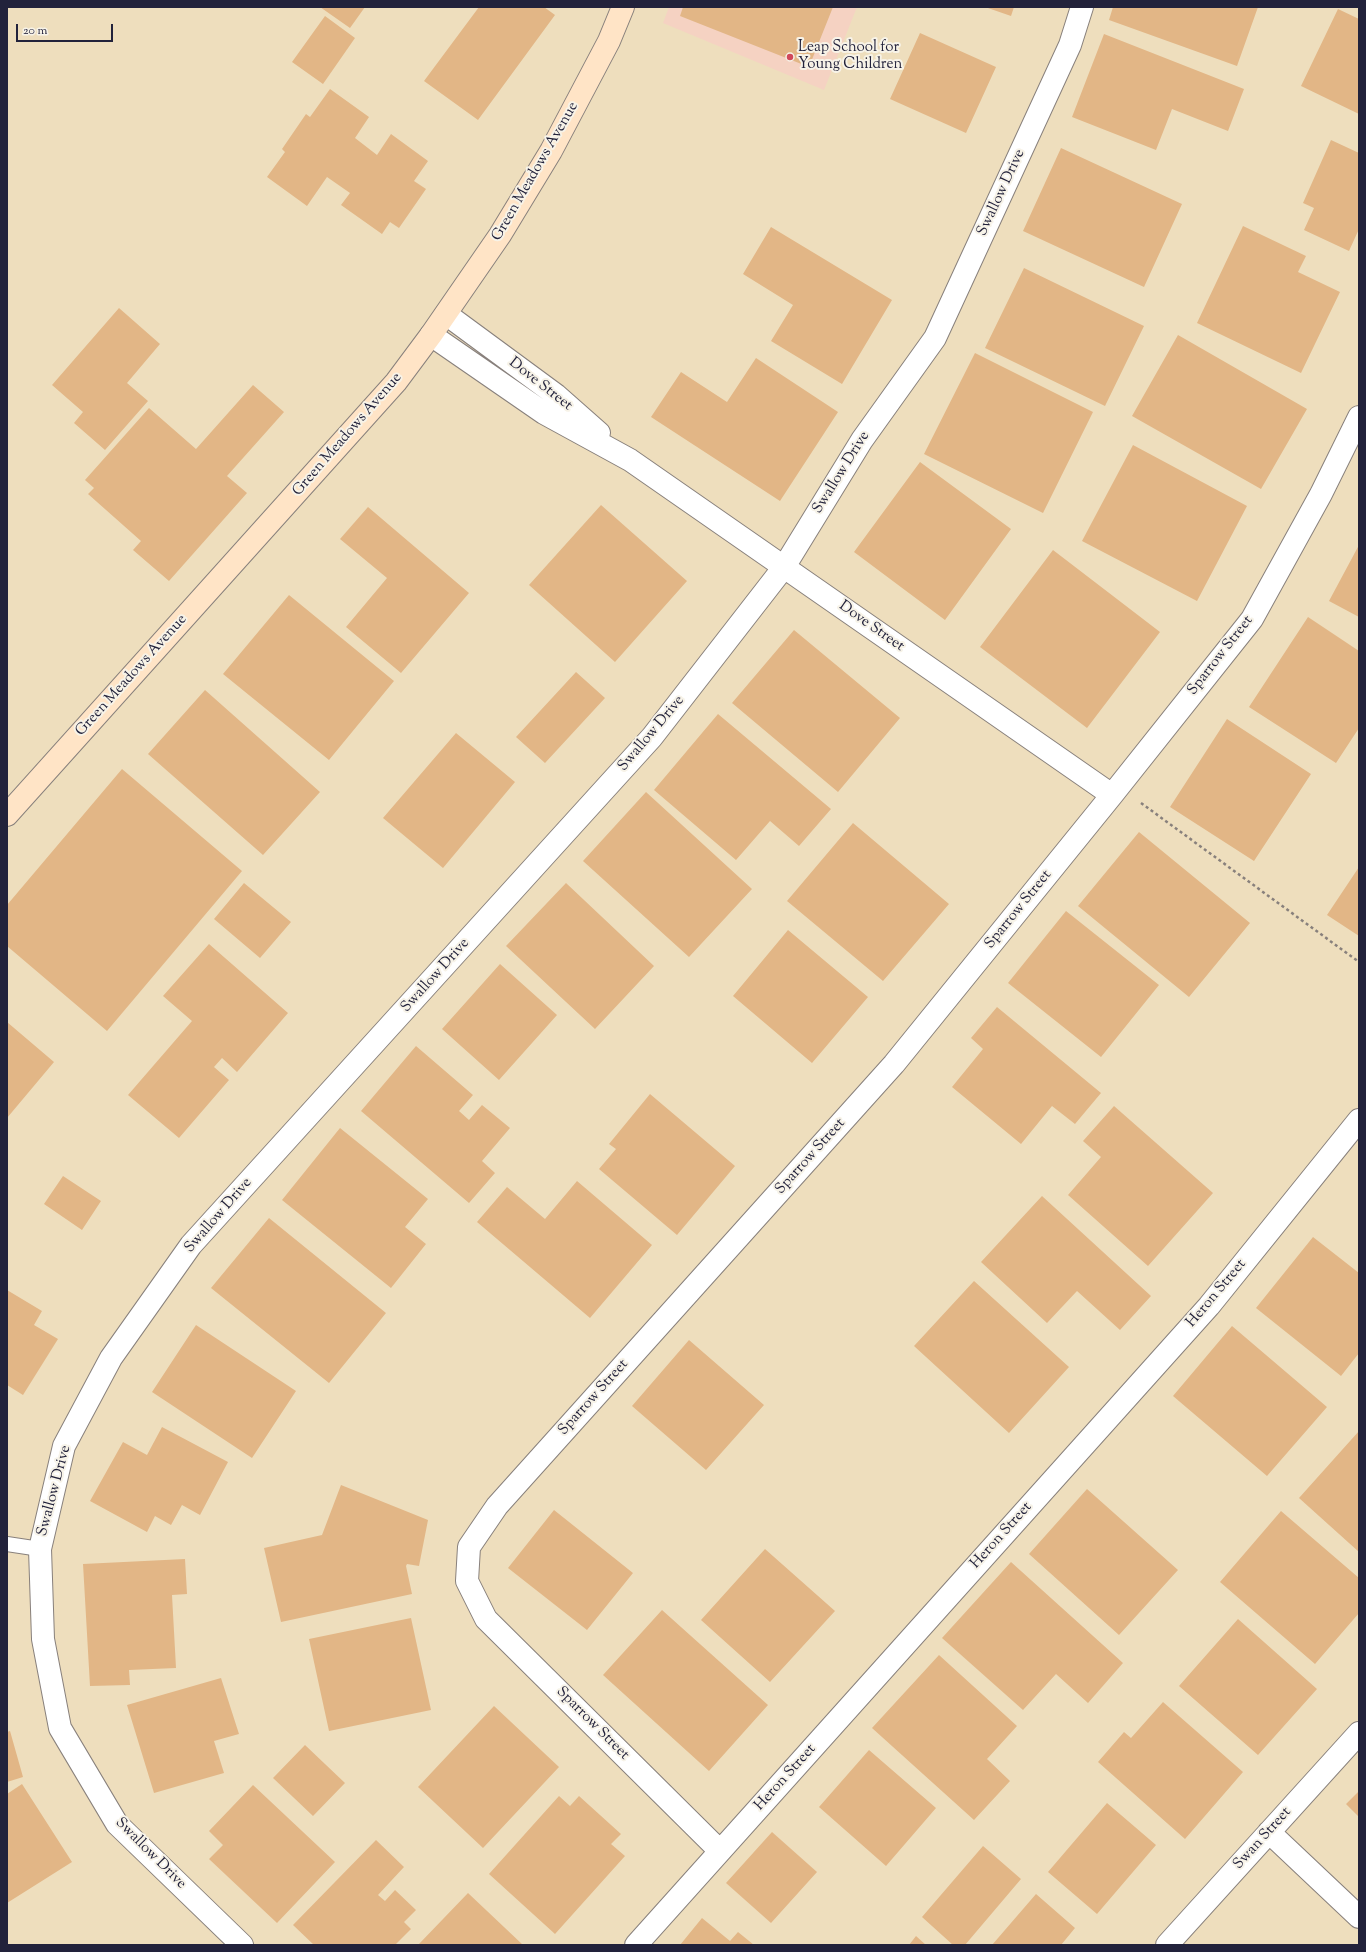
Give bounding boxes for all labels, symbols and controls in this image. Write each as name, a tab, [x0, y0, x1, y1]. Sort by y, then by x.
scale bar	[18, 16, 115, 42]
text: 20 m	[23, 22, 47, 40]
place label: Leap School for Young Children	[798, 39, 902, 74]
marker: Leap School for Young Children	[785, 52, 795, 62]
street label: Green Meadows Avenue	[489, 99, 583, 245]
street label: Swallow Drive	[974, 147, 1030, 239]
street label: Dove Street	[505, 355, 575, 415]
street label: Green Meadows Avenue	[289, 370, 407, 500]
street label: Swallow Drive	[810, 429, 874, 517]
street label: Dove Street	[835, 598, 907, 656]
street label: Green Meadows Avenue	[73, 611, 191, 741]
street label: Sparrow Street	[1184, 613, 1258, 699]
street label: Swallow Drive	[615, 692, 689, 776]
street label: Sparrow Street	[982, 867, 1056, 953]
street label: Swallow Drive	[398, 935, 474, 1017]
street label: Sparrow Street	[772, 1115, 850, 1199]
street label: Swallow Drive	[182, 1175, 256, 1257]
street label: Heron Street	[1183, 1256, 1251, 1332]
street label: Sparrow Street	[555, 1356, 633, 1440]
street label: Swallow Drive	[34, 1443, 76, 1539]
street label: Heron Street	[967, 1499, 1037, 1573]
street label: Sparrow Street	[552, 1684, 632, 1764]
street label: Heron Street	[751, 1741, 821, 1815]
street label: Swan Street	[1230, 1804, 1296, 1874]
street label: Swallow Drive	[111, 1815, 189, 1893]

